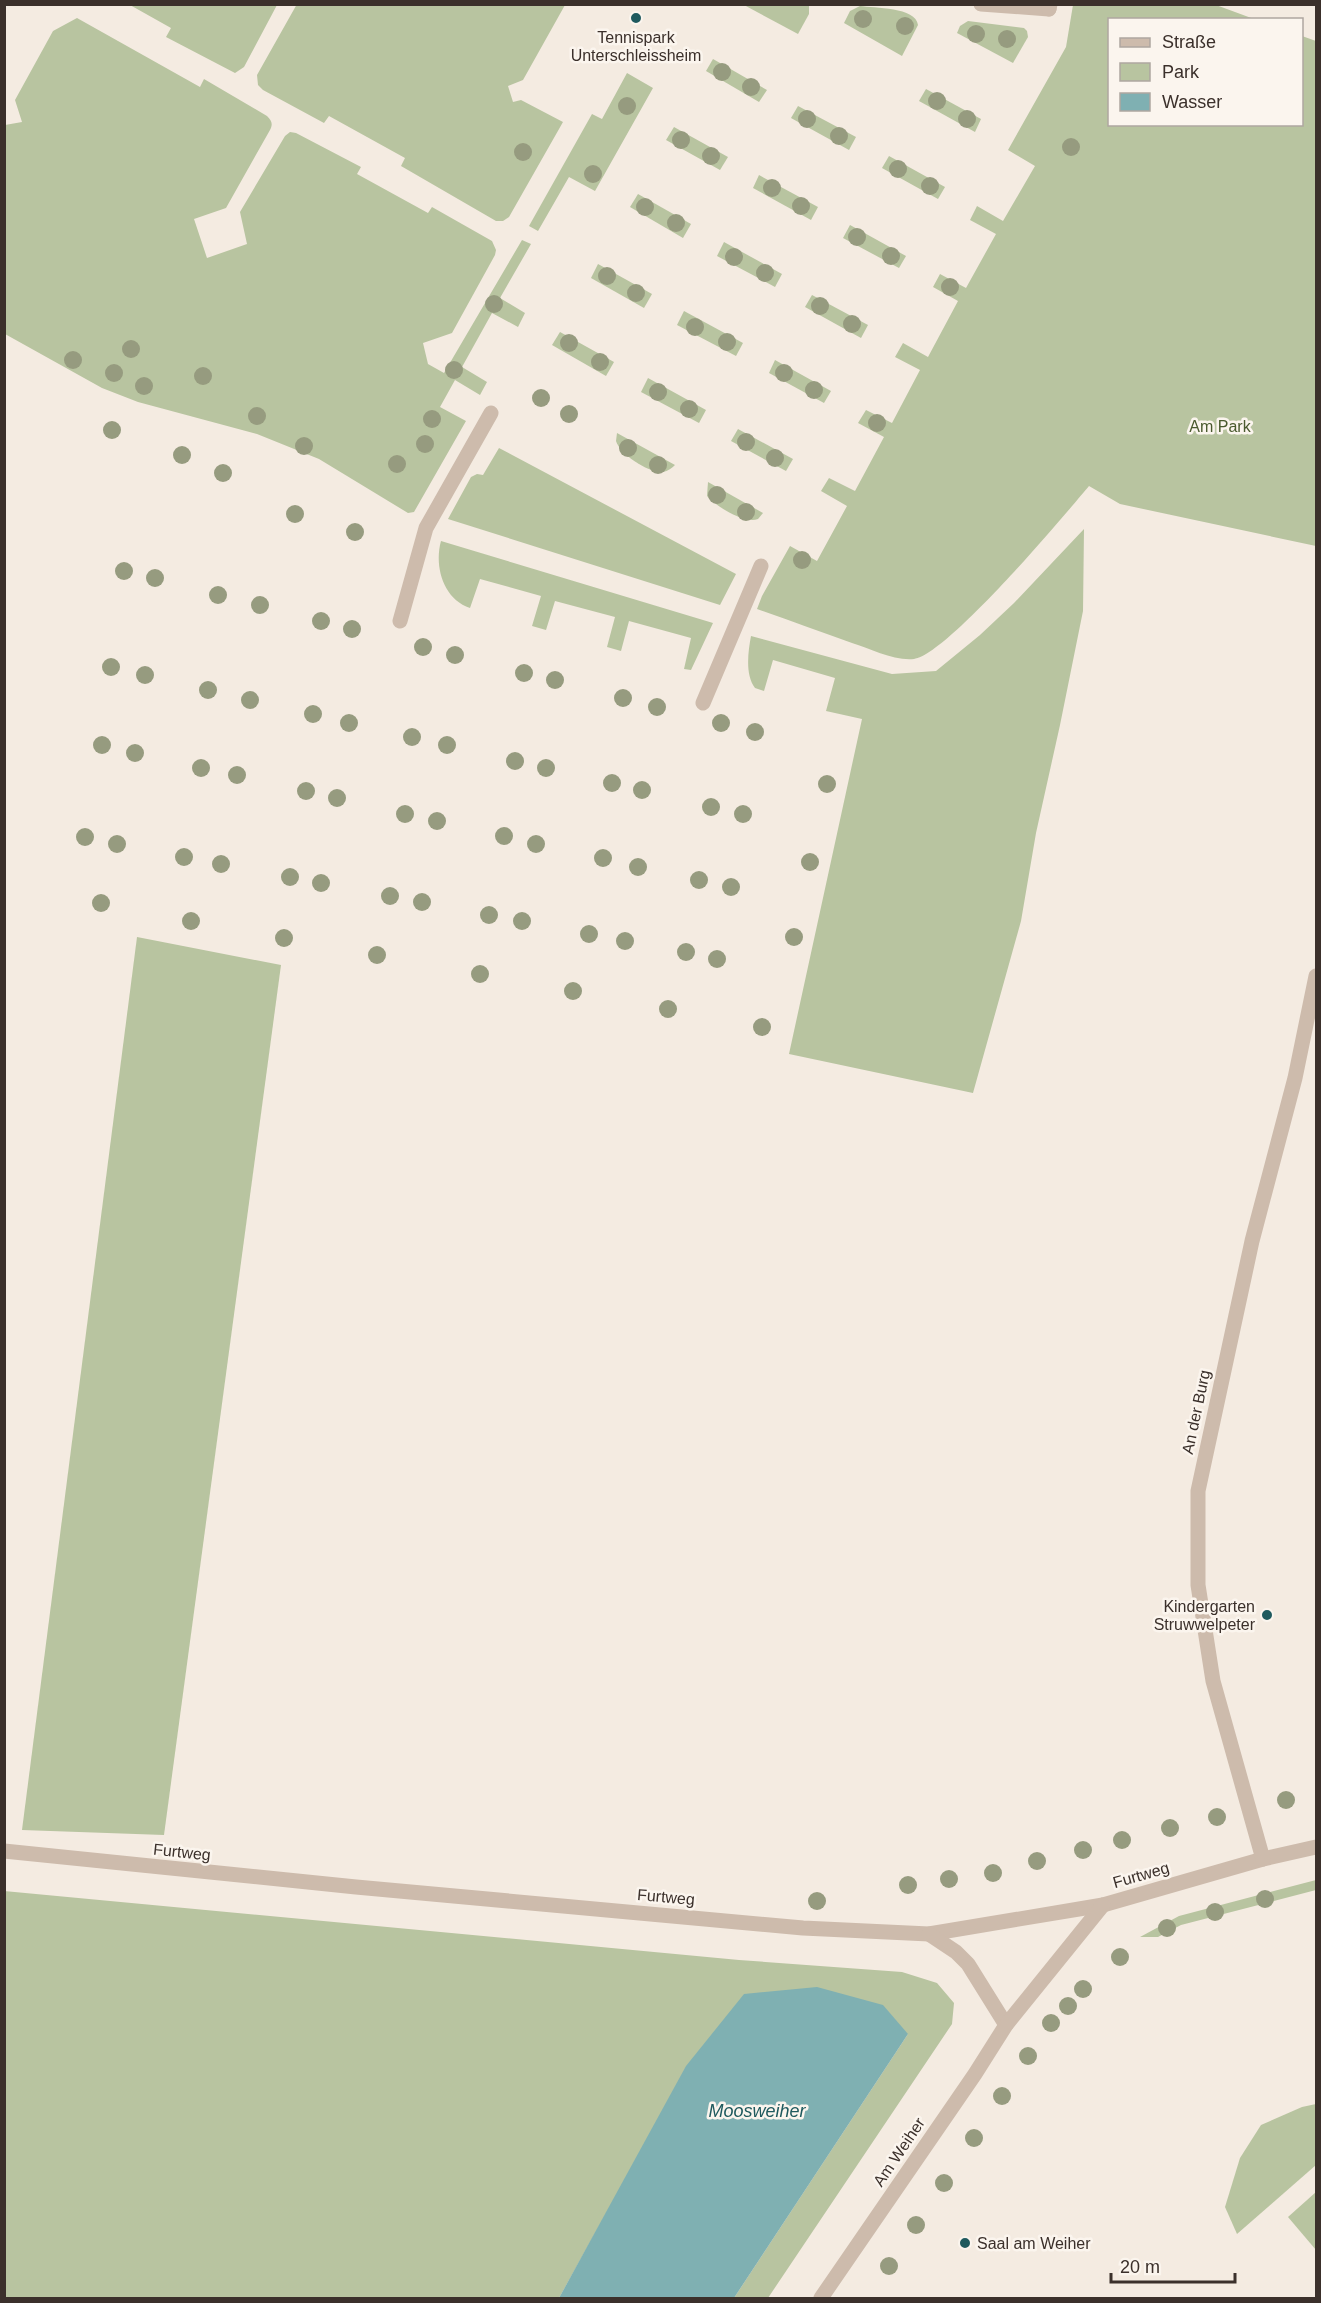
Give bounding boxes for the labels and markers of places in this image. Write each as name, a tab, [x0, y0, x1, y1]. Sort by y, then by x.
marker: Tennispark Unterschleissheim	[629, 11, 643, 25]
place label: Tennispark Unterschleissheim	[571, 29, 701, 64]
place label: Kindergarten Struwwelpeter	[1154, 1598, 1256, 1633]
marker: Kindergarten Struwwelpeter	[1260, 1608, 1274, 1622]
place label: Saal am Weiher	[977, 2235, 1091, 2252]
marker: Saal am Weiher	[958, 2236, 972, 2250]

